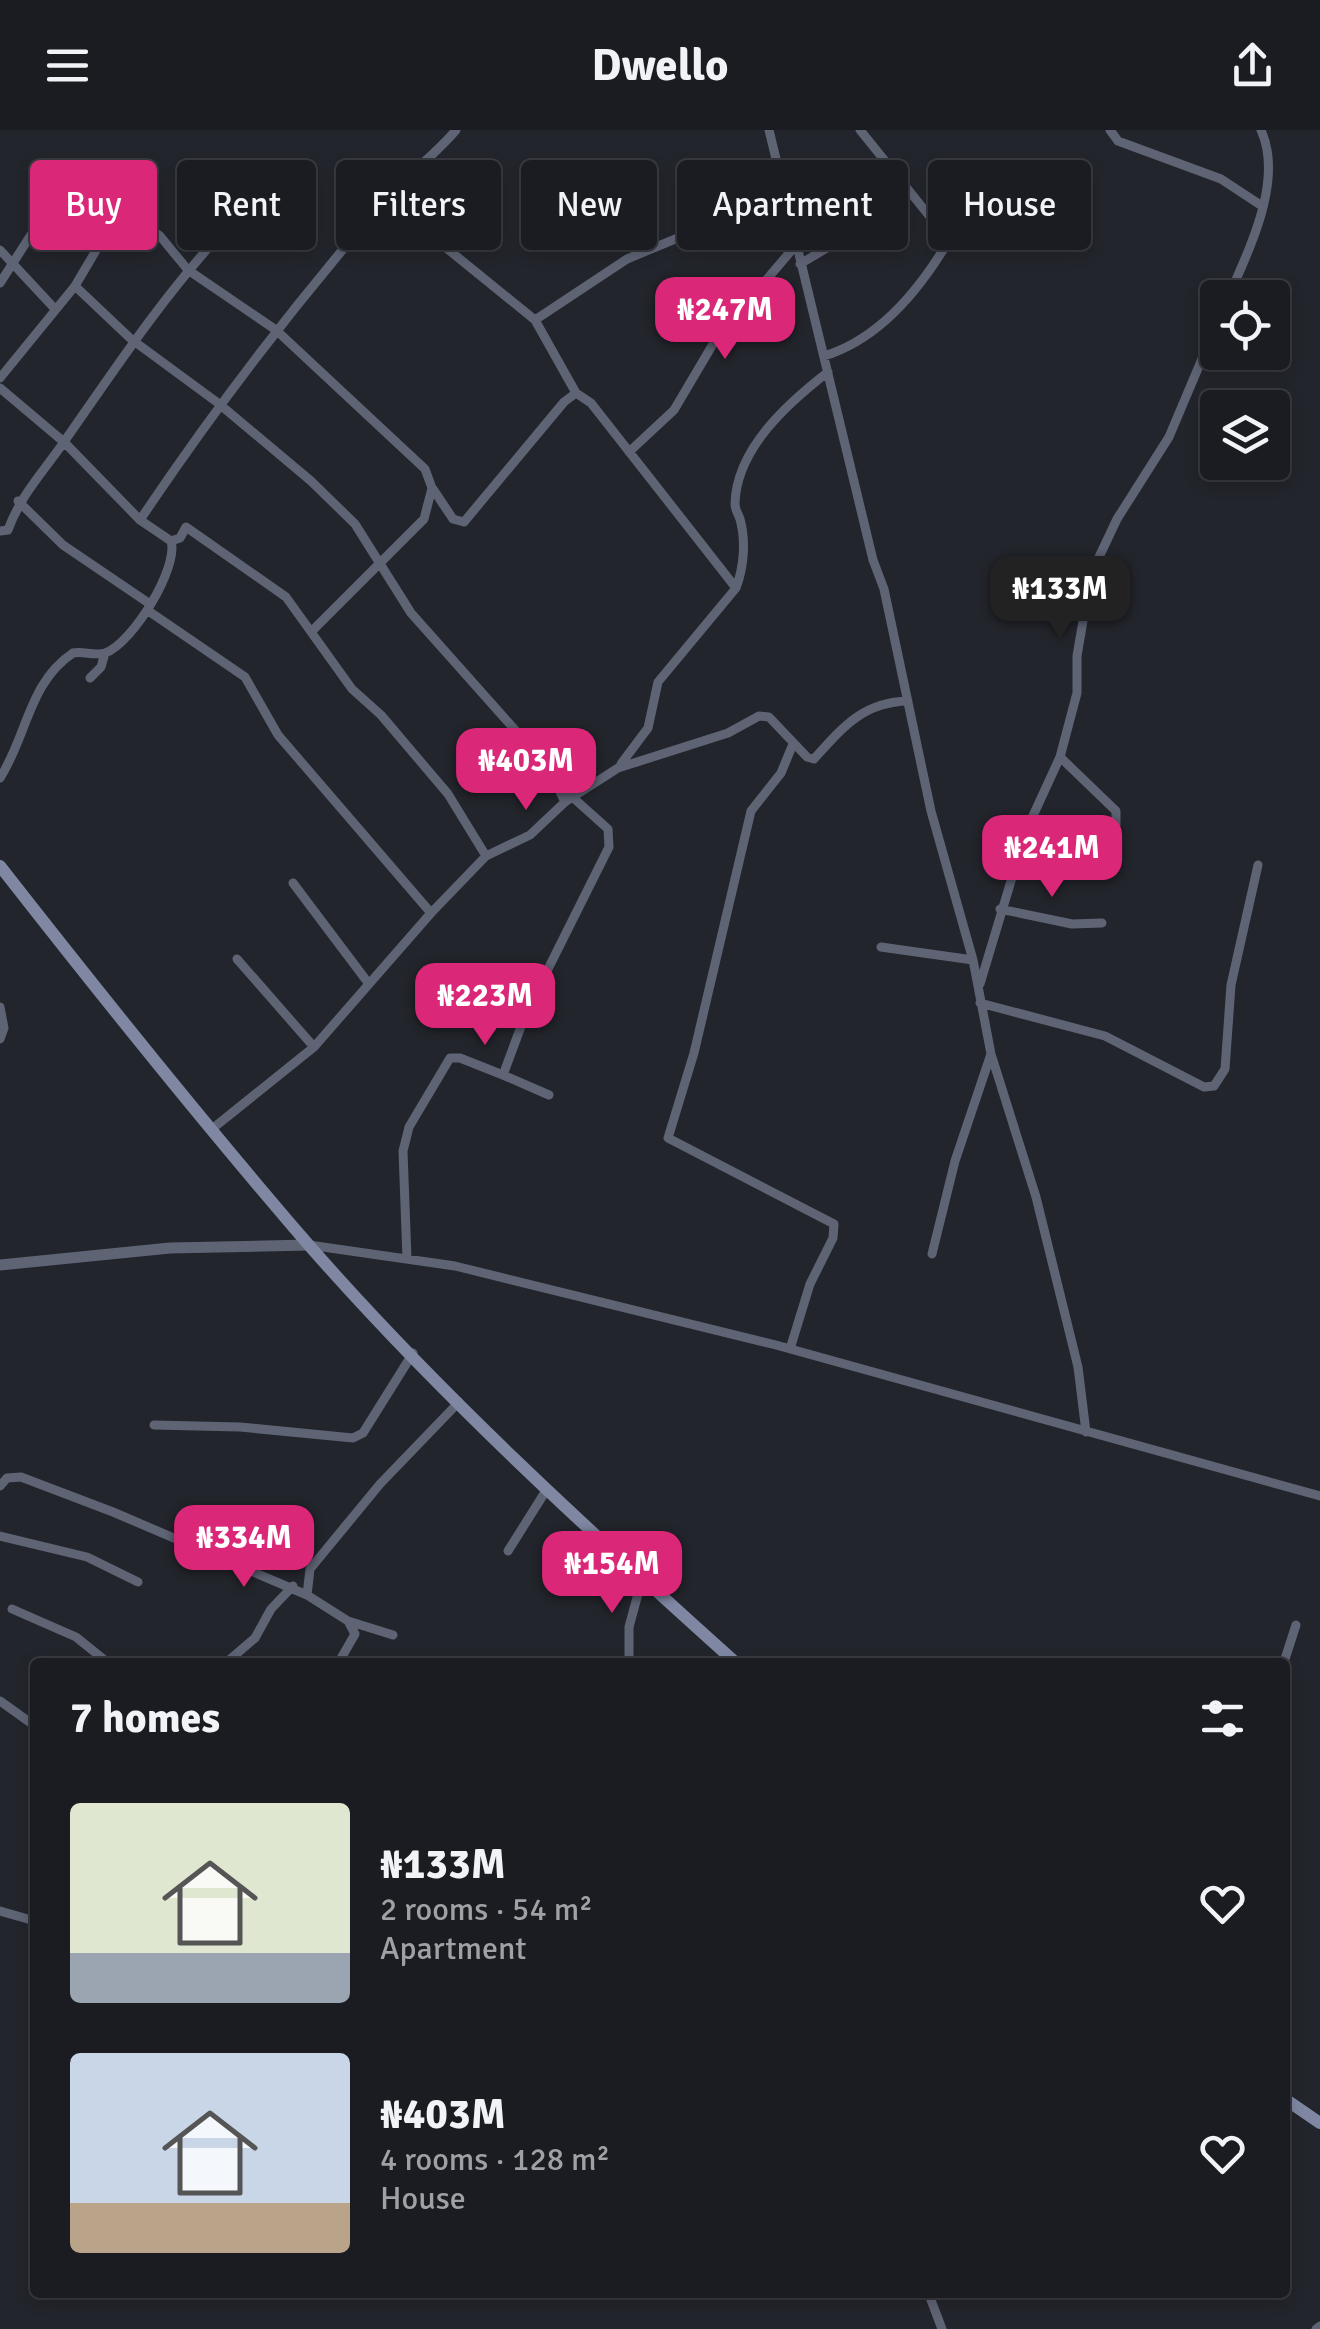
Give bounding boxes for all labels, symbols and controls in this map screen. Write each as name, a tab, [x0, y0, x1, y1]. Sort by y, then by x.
icon: menu	[40, 38, 95, 93]
text: Dwello	[592, 38, 728, 93]
icon: share	[1225, 38, 1280, 93]
chip: Buy	[30, 160, 157, 250]
chip: Rent	[177, 160, 316, 250]
chip: Filters	[336, 160, 501, 250]
chip: New	[521, 160, 657, 250]
chip: Apartment	[677, 160, 908, 250]
chip: House	[928, 160, 1091, 250]
pin: ₦247M	[655, 277, 795, 362]
map controls	[1200, 280, 1290, 480]
button: locate	[1200, 280, 1290, 370]
text: ₦247M	[677, 290, 773, 329]
button: layers	[1200, 390, 1290, 480]
pin: ₦133M	[990, 556, 1130, 641]
text: ₦133M	[1012, 569, 1108, 608]
pin: ₦403M	[456, 728, 596, 813]
text: ₦403M	[478, 741, 574, 780]
pin: ₦241M	[982, 815, 1122, 900]
text: ₦241M	[1004, 828, 1100, 867]
pin: ₦223M	[415, 963, 555, 1048]
text: ₦223M	[437, 976, 533, 1015]
pin: ₦334M	[174, 1505, 314, 1590]
text: ₦334M	[196, 1518, 292, 1557]
pin: ₦154M	[542, 1531, 682, 1616]
text: ₦154M	[564, 1544, 660, 1583]
icon: filters	[1195, 1691, 1250, 1746]
text: 7 homes	[70, 1693, 220, 1744]
text: ₦133M	[380, 1839, 506, 1890]
icon: home	[150, 1843, 270, 1963]
icon: heart	[1195, 1876, 1250, 1931]
text: 2 rooms · 54 m²	[380, 1890, 593, 1929]
text: Apartment	[380, 1929, 527, 1968]
text: ₦403M	[380, 2089, 506, 2140]
icon: home	[150, 2093, 270, 2213]
icon: heart	[1195, 2126, 1250, 2181]
text: 4 rooms · 128 m²	[380, 2140, 610, 2179]
text: House	[380, 2179, 466, 2218]

